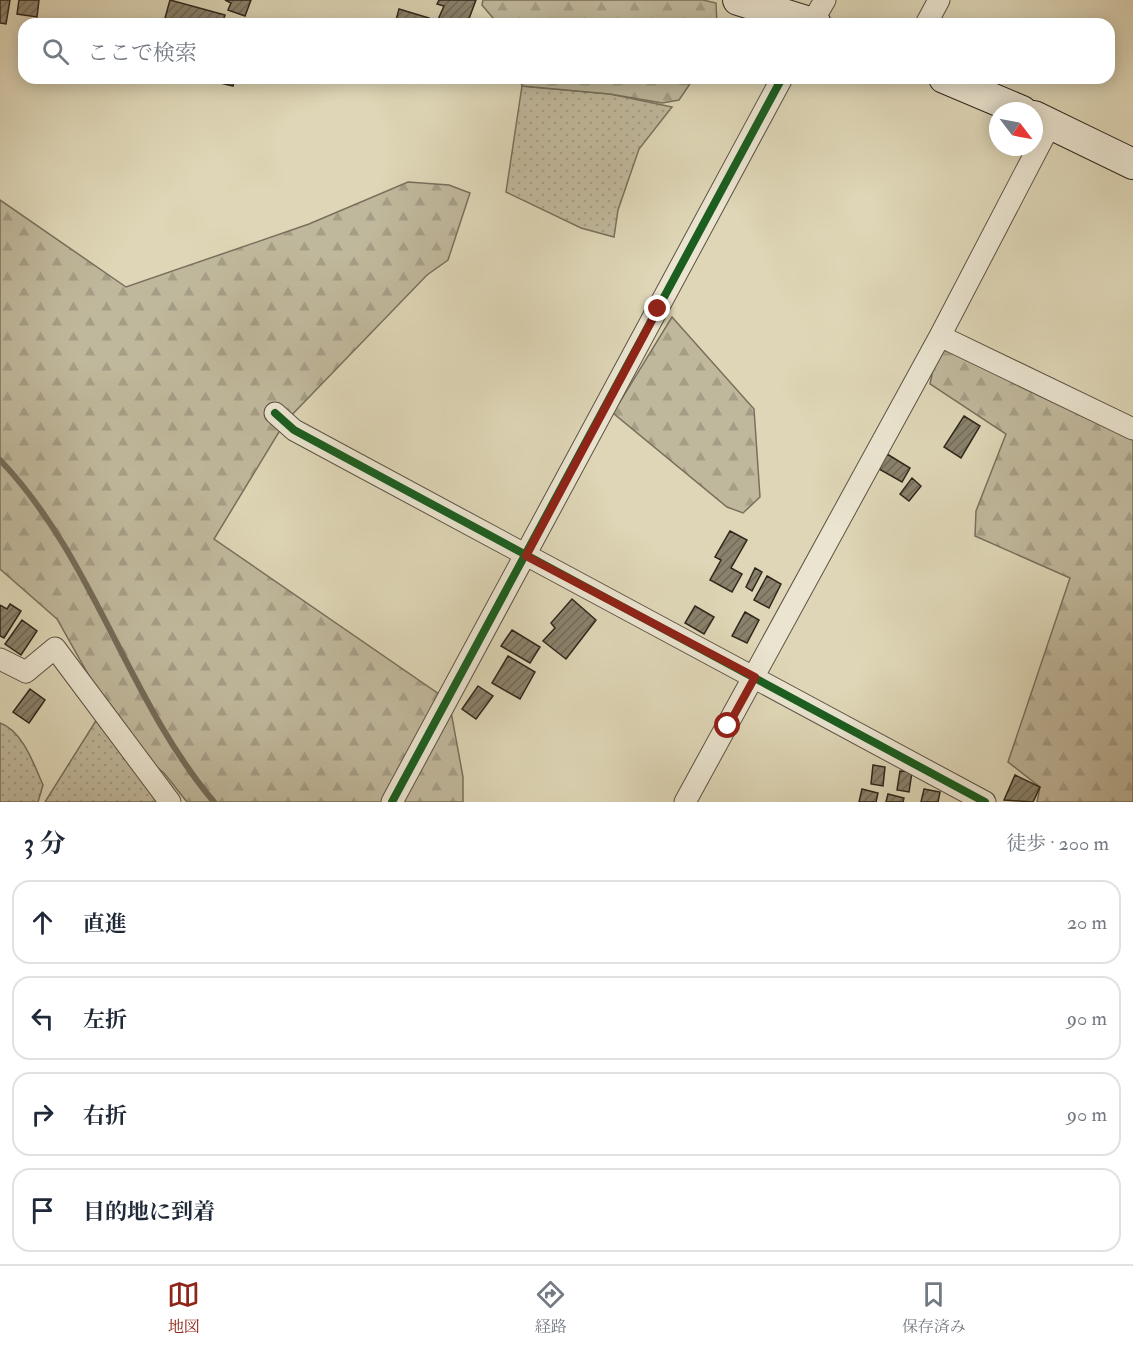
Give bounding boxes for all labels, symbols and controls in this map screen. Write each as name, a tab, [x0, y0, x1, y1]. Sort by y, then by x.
search box	[18, 18, 1115, 84]
icon: search	[39, 35, 72, 68]
text: ここで検索	[87, 39, 197, 67]
north arrow	[989, 102, 1043, 156]
route end	[644, 295, 670, 321]
route start	[714, 712, 740, 738]
text: 3 分	[24, 828, 65, 860]
text: 徒歩 · 200 m	[1006, 831, 1109, 856]
icon: ahead	[26, 906, 59, 939]
text: 直進	[83, 910, 127, 938]
text: 20 m	[1067, 910, 1107, 935]
icon: left	[26, 1002, 59, 1035]
text: 左折	[83, 1006, 127, 1034]
text: 90 m	[1067, 1006, 1107, 1031]
icon: right	[26, 1098, 59, 1131]
text: 右折	[83, 1102, 127, 1130]
text: 90 m	[1067, 1102, 1107, 1127]
icon: arrive	[26, 1194, 59, 1227]
text: 目的地に到着	[83, 1198, 215, 1226]
tab: 地図	[167, 1278, 200, 1337]
tab: 経路	[534, 1278, 567, 1337]
tab: 保存済み	[902, 1278, 966, 1337]

